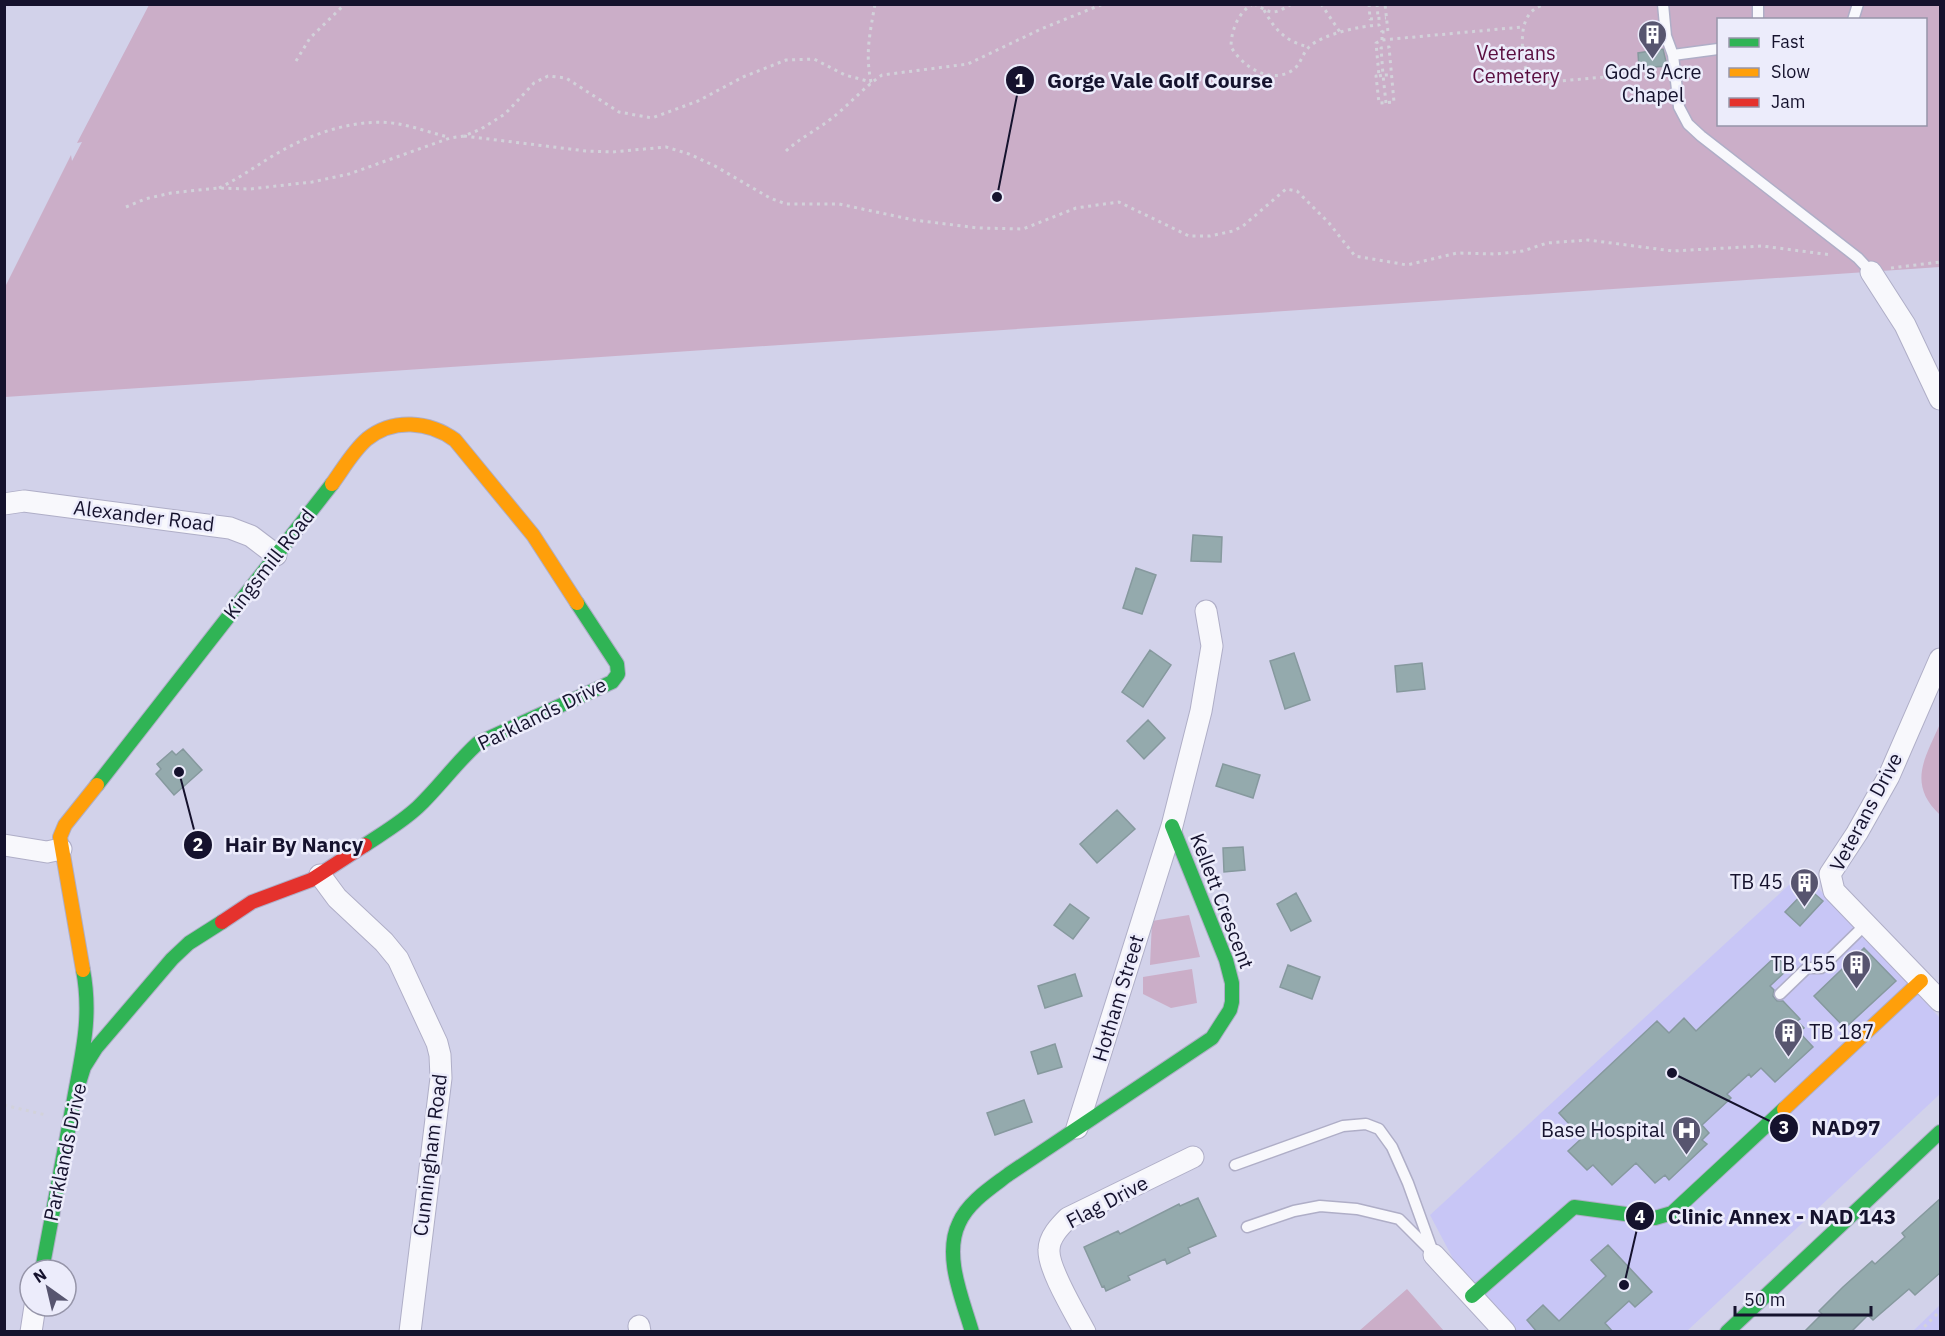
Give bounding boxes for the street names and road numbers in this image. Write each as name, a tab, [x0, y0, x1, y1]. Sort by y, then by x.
street label: Alexander Road	[72, 493, 216, 538]
street label: Kingsmill Road	[217, 503, 320, 625]
street label: Parklands Drive	[473, 671, 611, 756]
street label: Veterans Drive	[1823, 748, 1908, 876]
street label: Kellett Crescent	[1184, 829, 1261, 972]
street label: Hotham Street	[1085, 931, 1150, 1065]
street label: Cunningham Road	[406, 1072, 453, 1238]
street label: Parklands Drive	[37, 1080, 92, 1223]
street label: Flag Drive	[1061, 1169, 1152, 1234]

